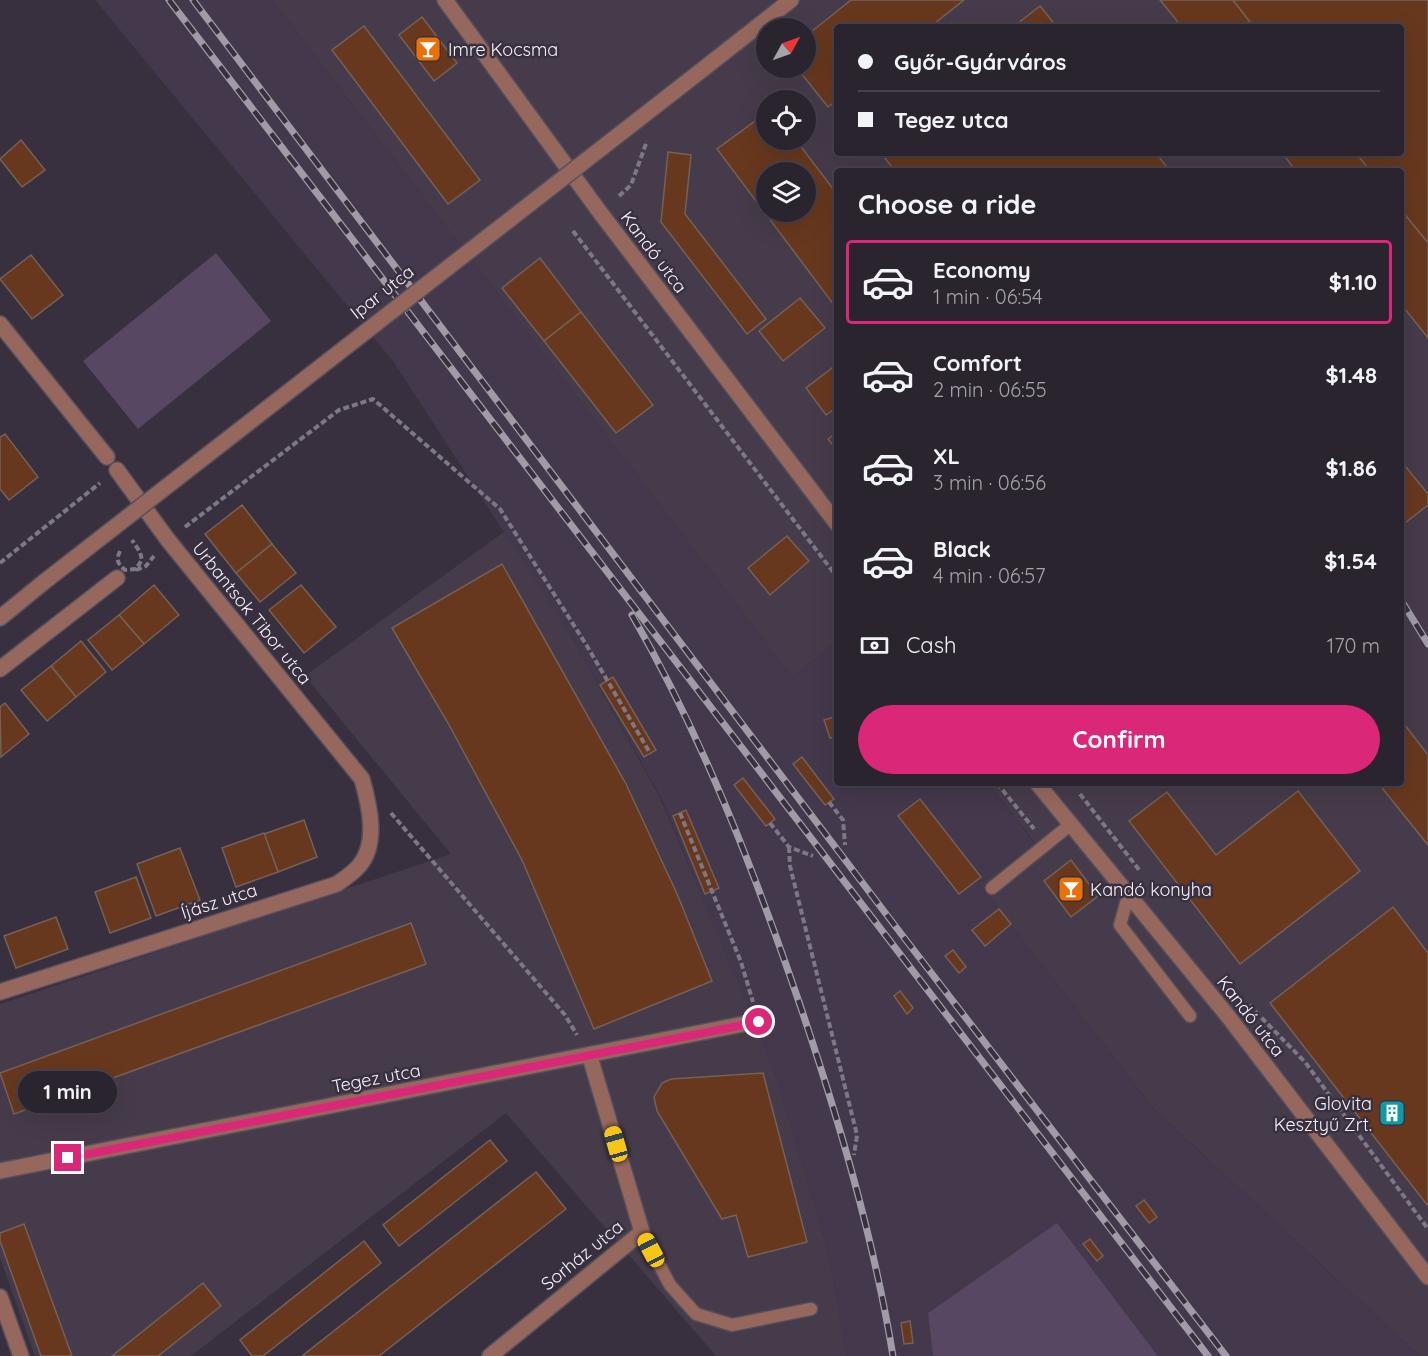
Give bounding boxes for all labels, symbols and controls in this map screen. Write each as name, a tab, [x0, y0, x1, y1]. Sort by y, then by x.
north arrow	[756, 18, 816, 78]
map controls	[756, 18, 816, 222]
bar icon: Imre Kocsma	[413, 34, 443, 64]
place label: Imre Kocsma	[448, 38, 558, 61]
text: Győr-Gyárváros	[894, 48, 1066, 76]
button: locate	[756, 90, 816, 150]
text: Tegez utca	[894, 106, 1008, 134]
button: layers	[756, 162, 816, 222]
text: Choose a ride	[858, 187, 1036, 221]
street label: Kandó utca	[616, 206, 692, 298]
icon: car	[861, 255, 915, 309]
text: Economy	[933, 256, 1031, 284]
street label: Ipar utca	[346, 260, 418, 324]
text: $1.10	[1329, 268, 1377, 296]
text: 1 min · 06:54	[933, 284, 1043, 309]
icon: car	[861, 348, 915, 402]
text: Comfort	[933, 349, 1022, 377]
text: $1.48	[1325, 361, 1377, 389]
text: 2 min · 06:55	[933, 377, 1047, 402]
icon: car	[861, 441, 915, 495]
text: XL	[933, 442, 960, 470]
text: $1.86	[1326, 454, 1377, 482]
text: 3 min · 06:56	[933, 470, 1046, 495]
icon: car	[861, 534, 915, 588]
text: Black	[933, 535, 991, 563]
street label: Urbantsok Tibor utca	[187, 537, 317, 689]
text: $1.54	[1324, 547, 1377, 575]
text: 4 min · 06:57	[933, 563, 1045, 588]
icon: cash	[858, 629, 891, 662]
text: Cash	[906, 631, 957, 659]
text: 170 m	[1327, 633, 1380, 658]
button: Confirm	[858, 705, 1380, 774]
bar icon: Kandó konyha	[1056, 874, 1086, 904]
street label: Íjász utca	[178, 878, 260, 924]
place label: Kandó konyha	[1090, 878, 1212, 901]
street label: Kandó utca	[1212, 971, 1290, 1061]
route start	[745, 1008, 772, 1035]
street label: Tegez utca	[330, 1058, 422, 1098]
callout: 1 min	[19, 1071, 118, 1113]
text: 1 min	[43, 1079, 92, 1104]
place label: Glovita Kesztyű Zrt.	[1274, 1092, 1372, 1136]
building icon: Glovita Kesztyű Zrt.	[1377, 1098, 1407, 1128]
car	[602, 1124, 630, 1164]
route end	[54, 1144, 81, 1171]
street label: Sorház utca	[536, 1215, 628, 1295]
car	[635, 1230, 667, 1270]

